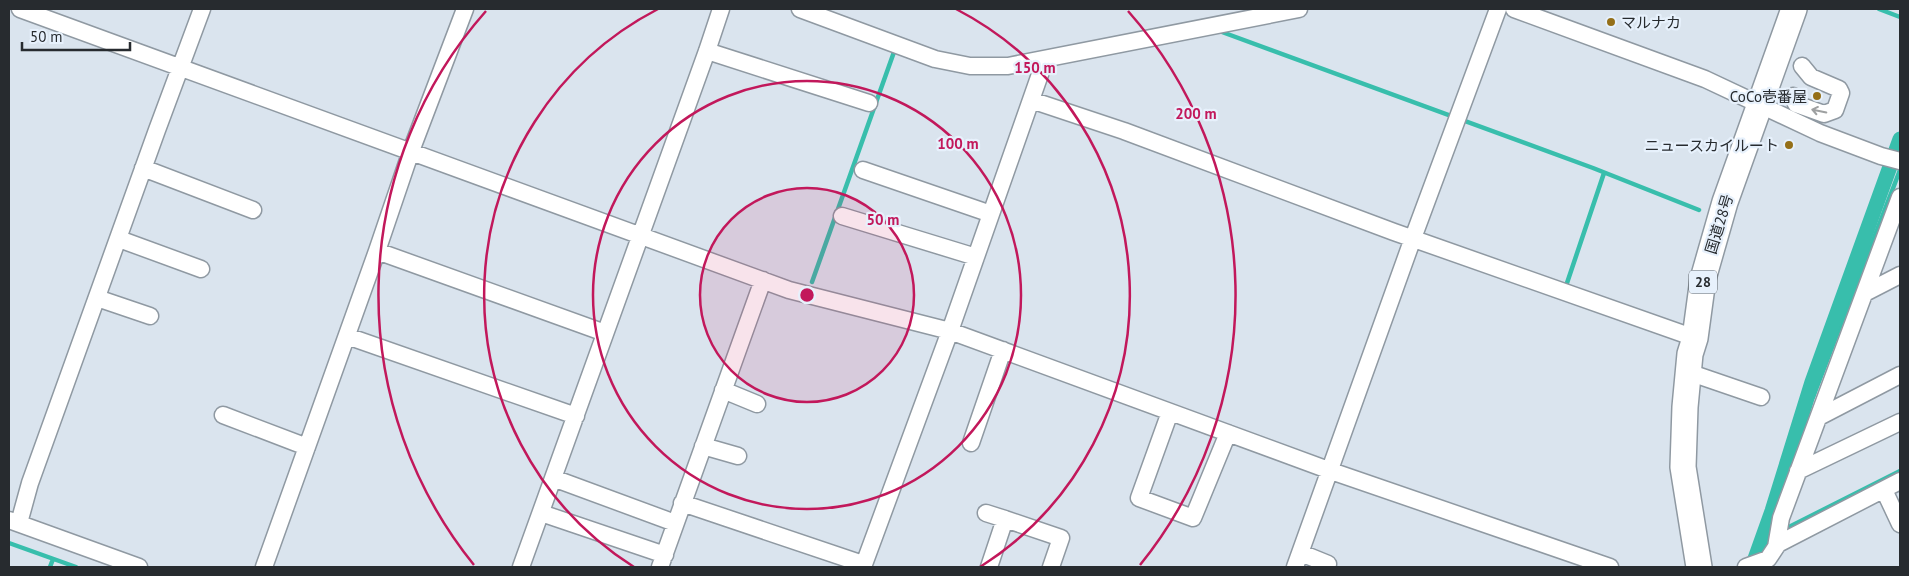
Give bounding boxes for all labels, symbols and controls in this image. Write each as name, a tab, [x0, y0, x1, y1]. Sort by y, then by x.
place label: マルナカ	[1621, 13, 1681, 32]
marker: マルナカ	[1605, 16, 1617, 28]
scale bar	[22, 20, 130, 52]
text: 50 m	[30, 27, 63, 46]
text: 150 m	[1014, 58, 1056, 77]
place label: CoCo壱番屋	[1730, 87, 1807, 106]
marker: CoCo壱番屋	[1811, 90, 1823, 102]
text: 200 m	[1175, 104, 1217, 123]
one-way arrow	[1812, 106, 1828, 115]
text: 100 m	[937, 134, 979, 153]
place label: ニュースカイルート	[1645, 136, 1779, 155]
marker: ニュースカイルート	[1783, 139, 1795, 151]
street label: 国道28号	[1701, 192, 1737, 256]
text: 50 m	[867, 210, 899, 229]
road number: 28	[1689, 270, 1717, 294]
centre of rings	[798, 286, 816, 304]

